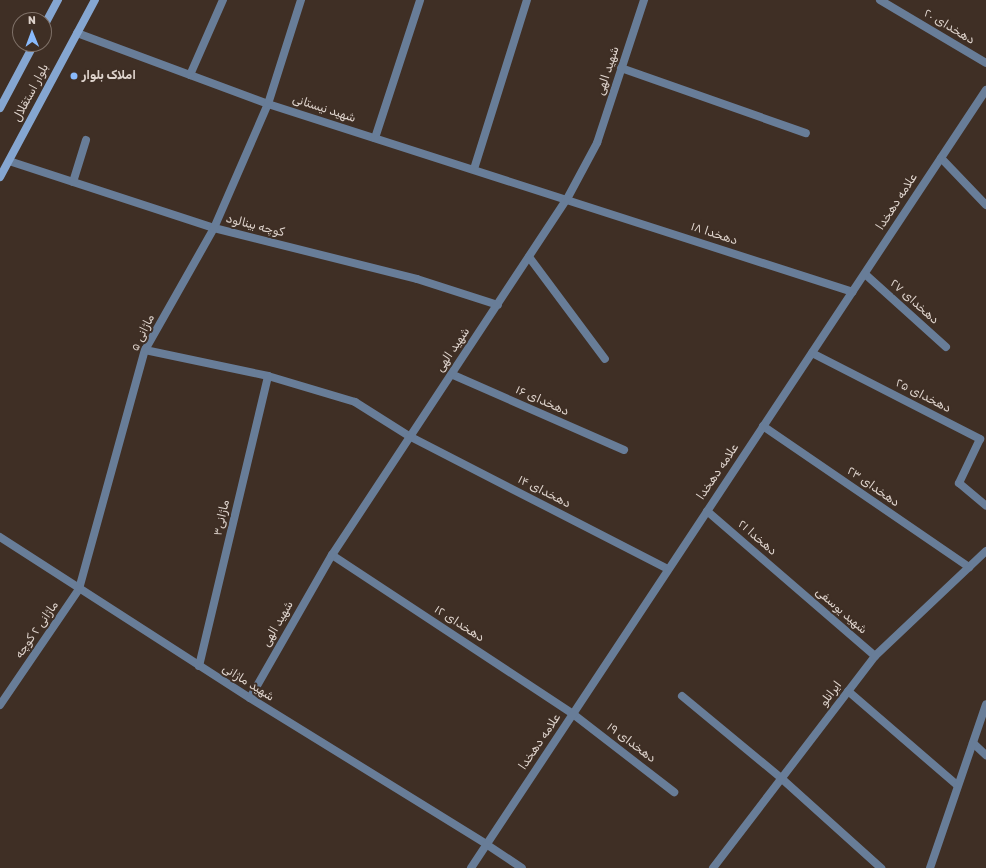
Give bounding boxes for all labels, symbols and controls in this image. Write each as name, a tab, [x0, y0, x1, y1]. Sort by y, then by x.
street label: دهخدای ۲۰	[921, 6, 977, 48]
north arrow	[12, 12, 52, 52]
text: N	[28, 14, 36, 27]
street label: شهید الهی	[593, 45, 623, 97]
street label: بلوار استقلال	[10, 62, 52, 124]
place label: املاک بلوار	[82, 69, 136, 83]
marker: املاک بلوار	[69, 71, 79, 81]
street label: شهید نیستانی	[290, 92, 358, 126]
street label: علامه دهخدا	[873, 171, 921, 233]
street label: کوچه بینالود	[224, 212, 286, 240]
street label: دهخدا ۱۸	[689, 220, 739, 248]
street label: دهخدای ۲۷	[887, 276, 941, 328]
street label: ۵ ماژانی	[128, 312, 158, 354]
street label: شهید الهی	[433, 325, 473, 375]
street label: دهخدای ۲۵	[893, 376, 953, 416]
street label: دهخدای ۱۶	[513, 383, 571, 419]
street label: علامه دهخدا	[694, 441, 742, 503]
street label: دهخدای ۲۳	[844, 464, 902, 510]
street label: دهخدای ۱۴	[515, 473, 573, 511]
street label: ماژانی۳	[211, 499, 233, 537]
street label: دهخدا ۲۱	[735, 517, 779, 559]
street label: شهید یوسفی	[812, 585, 870, 637]
street label: شهید الهی	[259, 598, 297, 650]
street label: ماژانی ۲ کوچه	[12, 599, 62, 661]
street label: دهخدای ۱۲	[431, 603, 487, 645]
street label: شهید ماژانی	[219, 661, 277, 705]
street label: ایرانلو	[817, 679, 845, 709]
street label: علامه دهخدا	[516, 711, 564, 773]
street label: دهخدای ۱۹	[604, 720, 658, 766]

